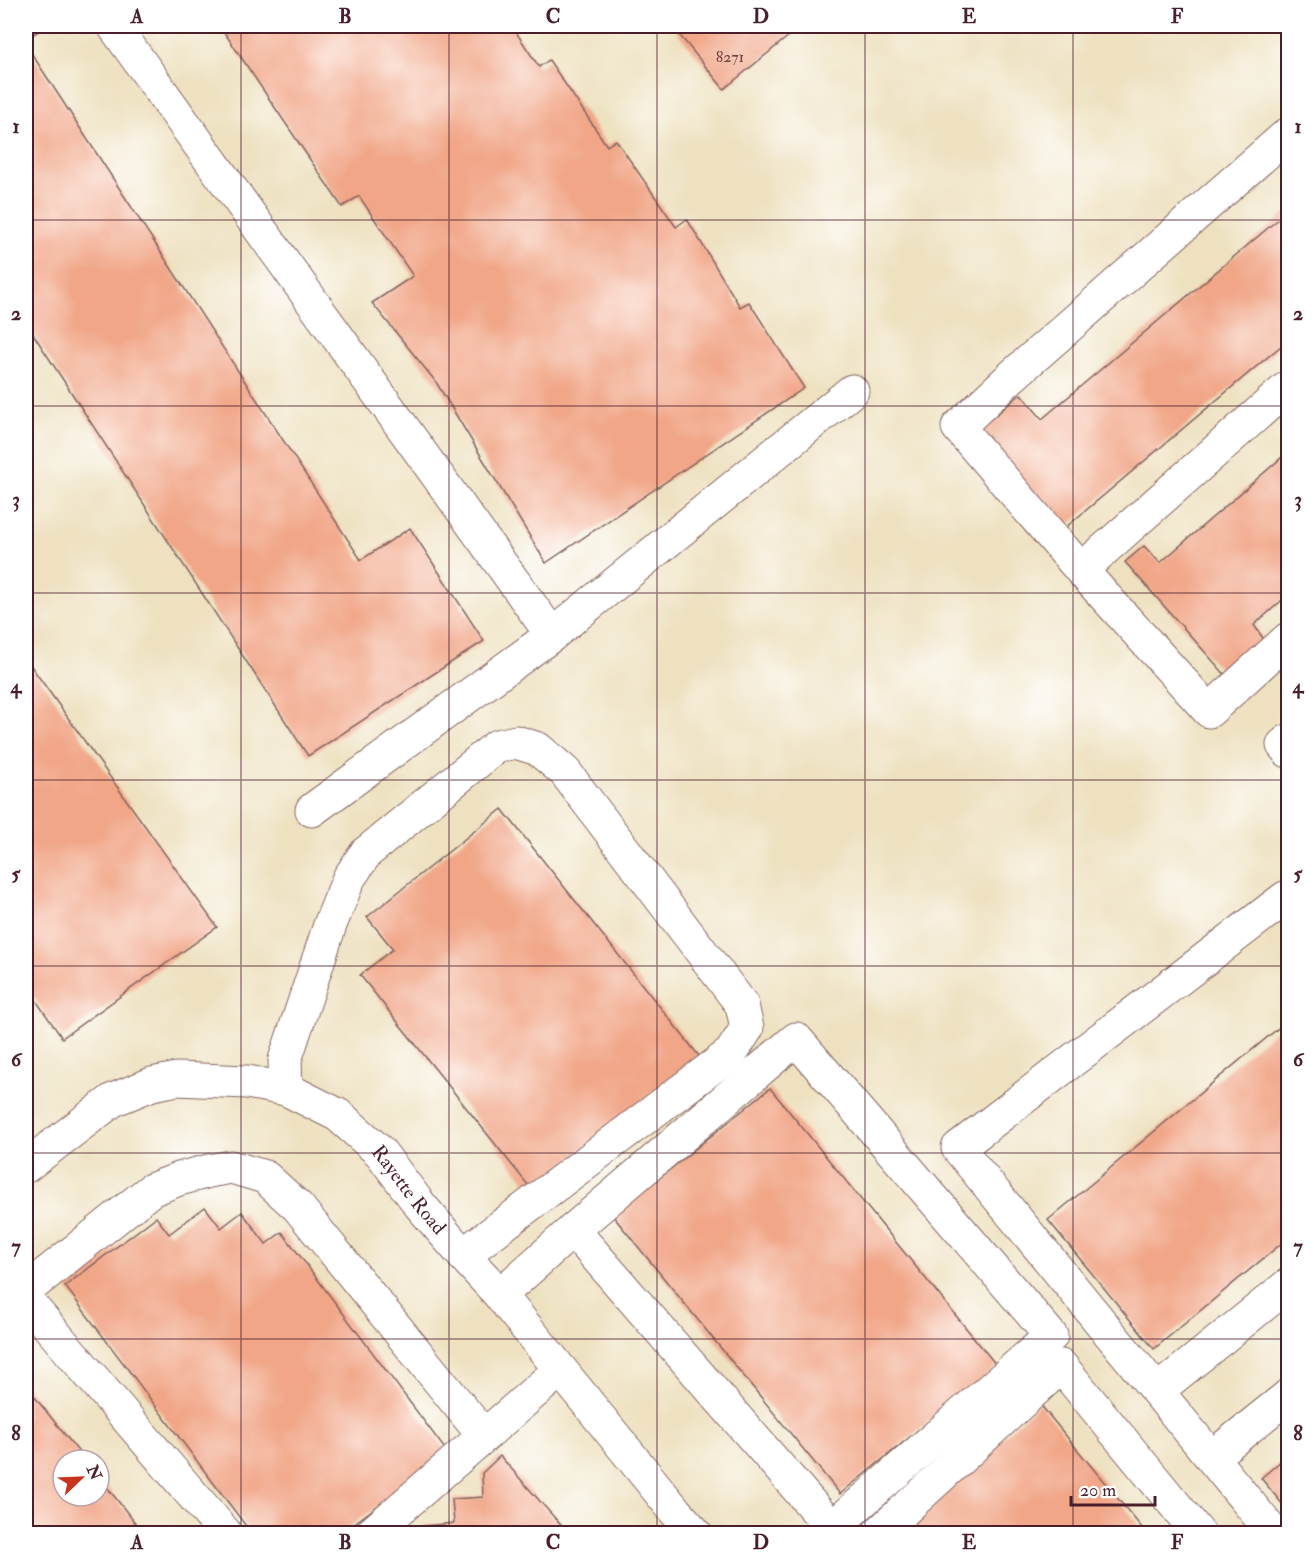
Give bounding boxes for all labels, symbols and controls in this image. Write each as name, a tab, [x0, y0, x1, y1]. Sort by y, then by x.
text: A	[130, 4, 144, 29]
text: B	[338, 4, 352, 29]
text: C	[546, 4, 560, 29]
text: D	[753, 4, 769, 29]
text: E	[962, 4, 977, 29]
text: F	[1171, 4, 1184, 29]
house number: 8271	[716, 47, 744, 67]
text: 1	[12, 114, 20, 139]
text: 1	[1294, 114, 1302, 139]
text: 2	[11, 301, 21, 326]
text: 2	[1293, 301, 1303, 326]
text: 3	[12, 487, 20, 512]
text: 3	[1294, 487, 1302, 512]
text: 4	[10, 674, 23, 699]
text: 4	[1292, 674, 1305, 699]
text: 5	[12, 861, 22, 886]
text: 5	[1294, 861, 1304, 886]
text: 6	[11, 1047, 23, 1072]
text: 6	[1293, 1047, 1305, 1072]
street label: Rayette Road	[366, 1140, 452, 1239]
text: 7	[11, 1234, 21, 1259]
text: 7	[1293, 1234, 1303, 1259]
text: 8	[11, 1421, 21, 1446]
text: 8	[1293, 1421, 1303, 1446]
north arrow	[51, 1448, 111, 1508]
text: N	[81, 1461, 106, 1484]
scale bar	[1071, 1469, 1155, 1507]
text: 20 m	[1080, 1479, 1116, 1502]
text: A	[130, 1530, 144, 1555]
text: B	[338, 1530, 352, 1555]
text: C	[546, 1530, 560, 1555]
text: D	[753, 1530, 769, 1555]
text: E	[962, 1530, 977, 1555]
text: F	[1171, 1530, 1184, 1555]

